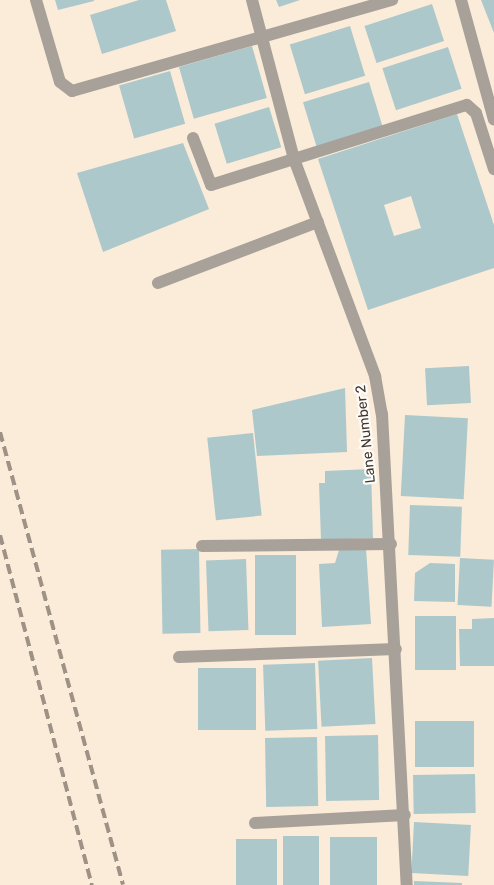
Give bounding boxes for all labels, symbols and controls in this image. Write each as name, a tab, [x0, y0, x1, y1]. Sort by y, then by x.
street label: Lane Number 2	[352, 384, 380, 484]

